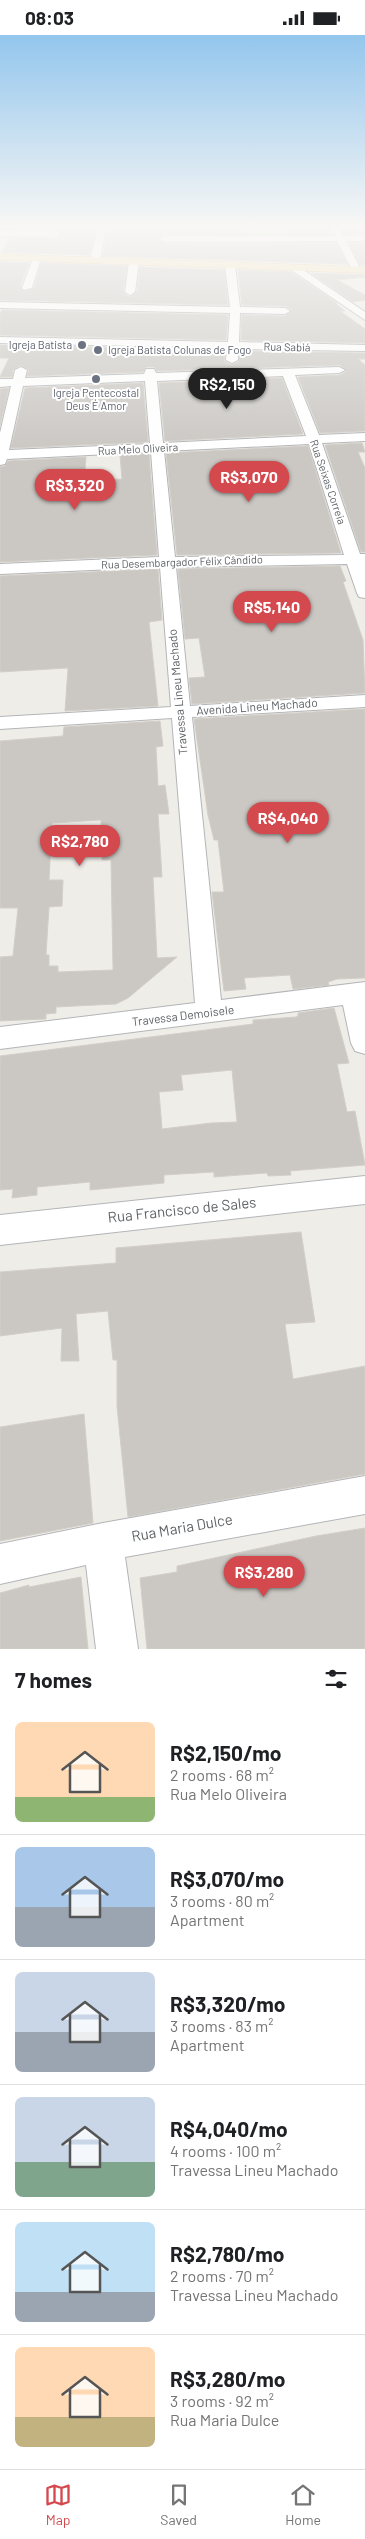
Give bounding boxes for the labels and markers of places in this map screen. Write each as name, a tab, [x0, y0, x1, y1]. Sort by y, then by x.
place label: Igreja Batista	[9, 338, 72, 351]
marker: Igreja Batista	[76, 339, 88, 351]
place label: Igreja Batista Colunas de Fogo	[108, 343, 251, 356]
marker: Igreja Batista Colunas de Fogo	[92, 344, 104, 356]
pin: R$2,150	[181, 367, 273, 410]
marker: Igreja Pentecostal Deus É Amor	[90, 373, 102, 385]
place label: Igreja Pentecostal Deus É Amor	[53, 386, 139, 412]
pin: R$3,070	[203, 461, 295, 503]
pin: R$3,320	[29, 469, 121, 511]
pin: R$5,140	[226, 591, 318, 633]
pin: R$4,040	[242, 801, 334, 844]
pin: R$2,780	[34, 825, 126, 867]
pin: R$3,280	[218, 1555, 310, 1598]

